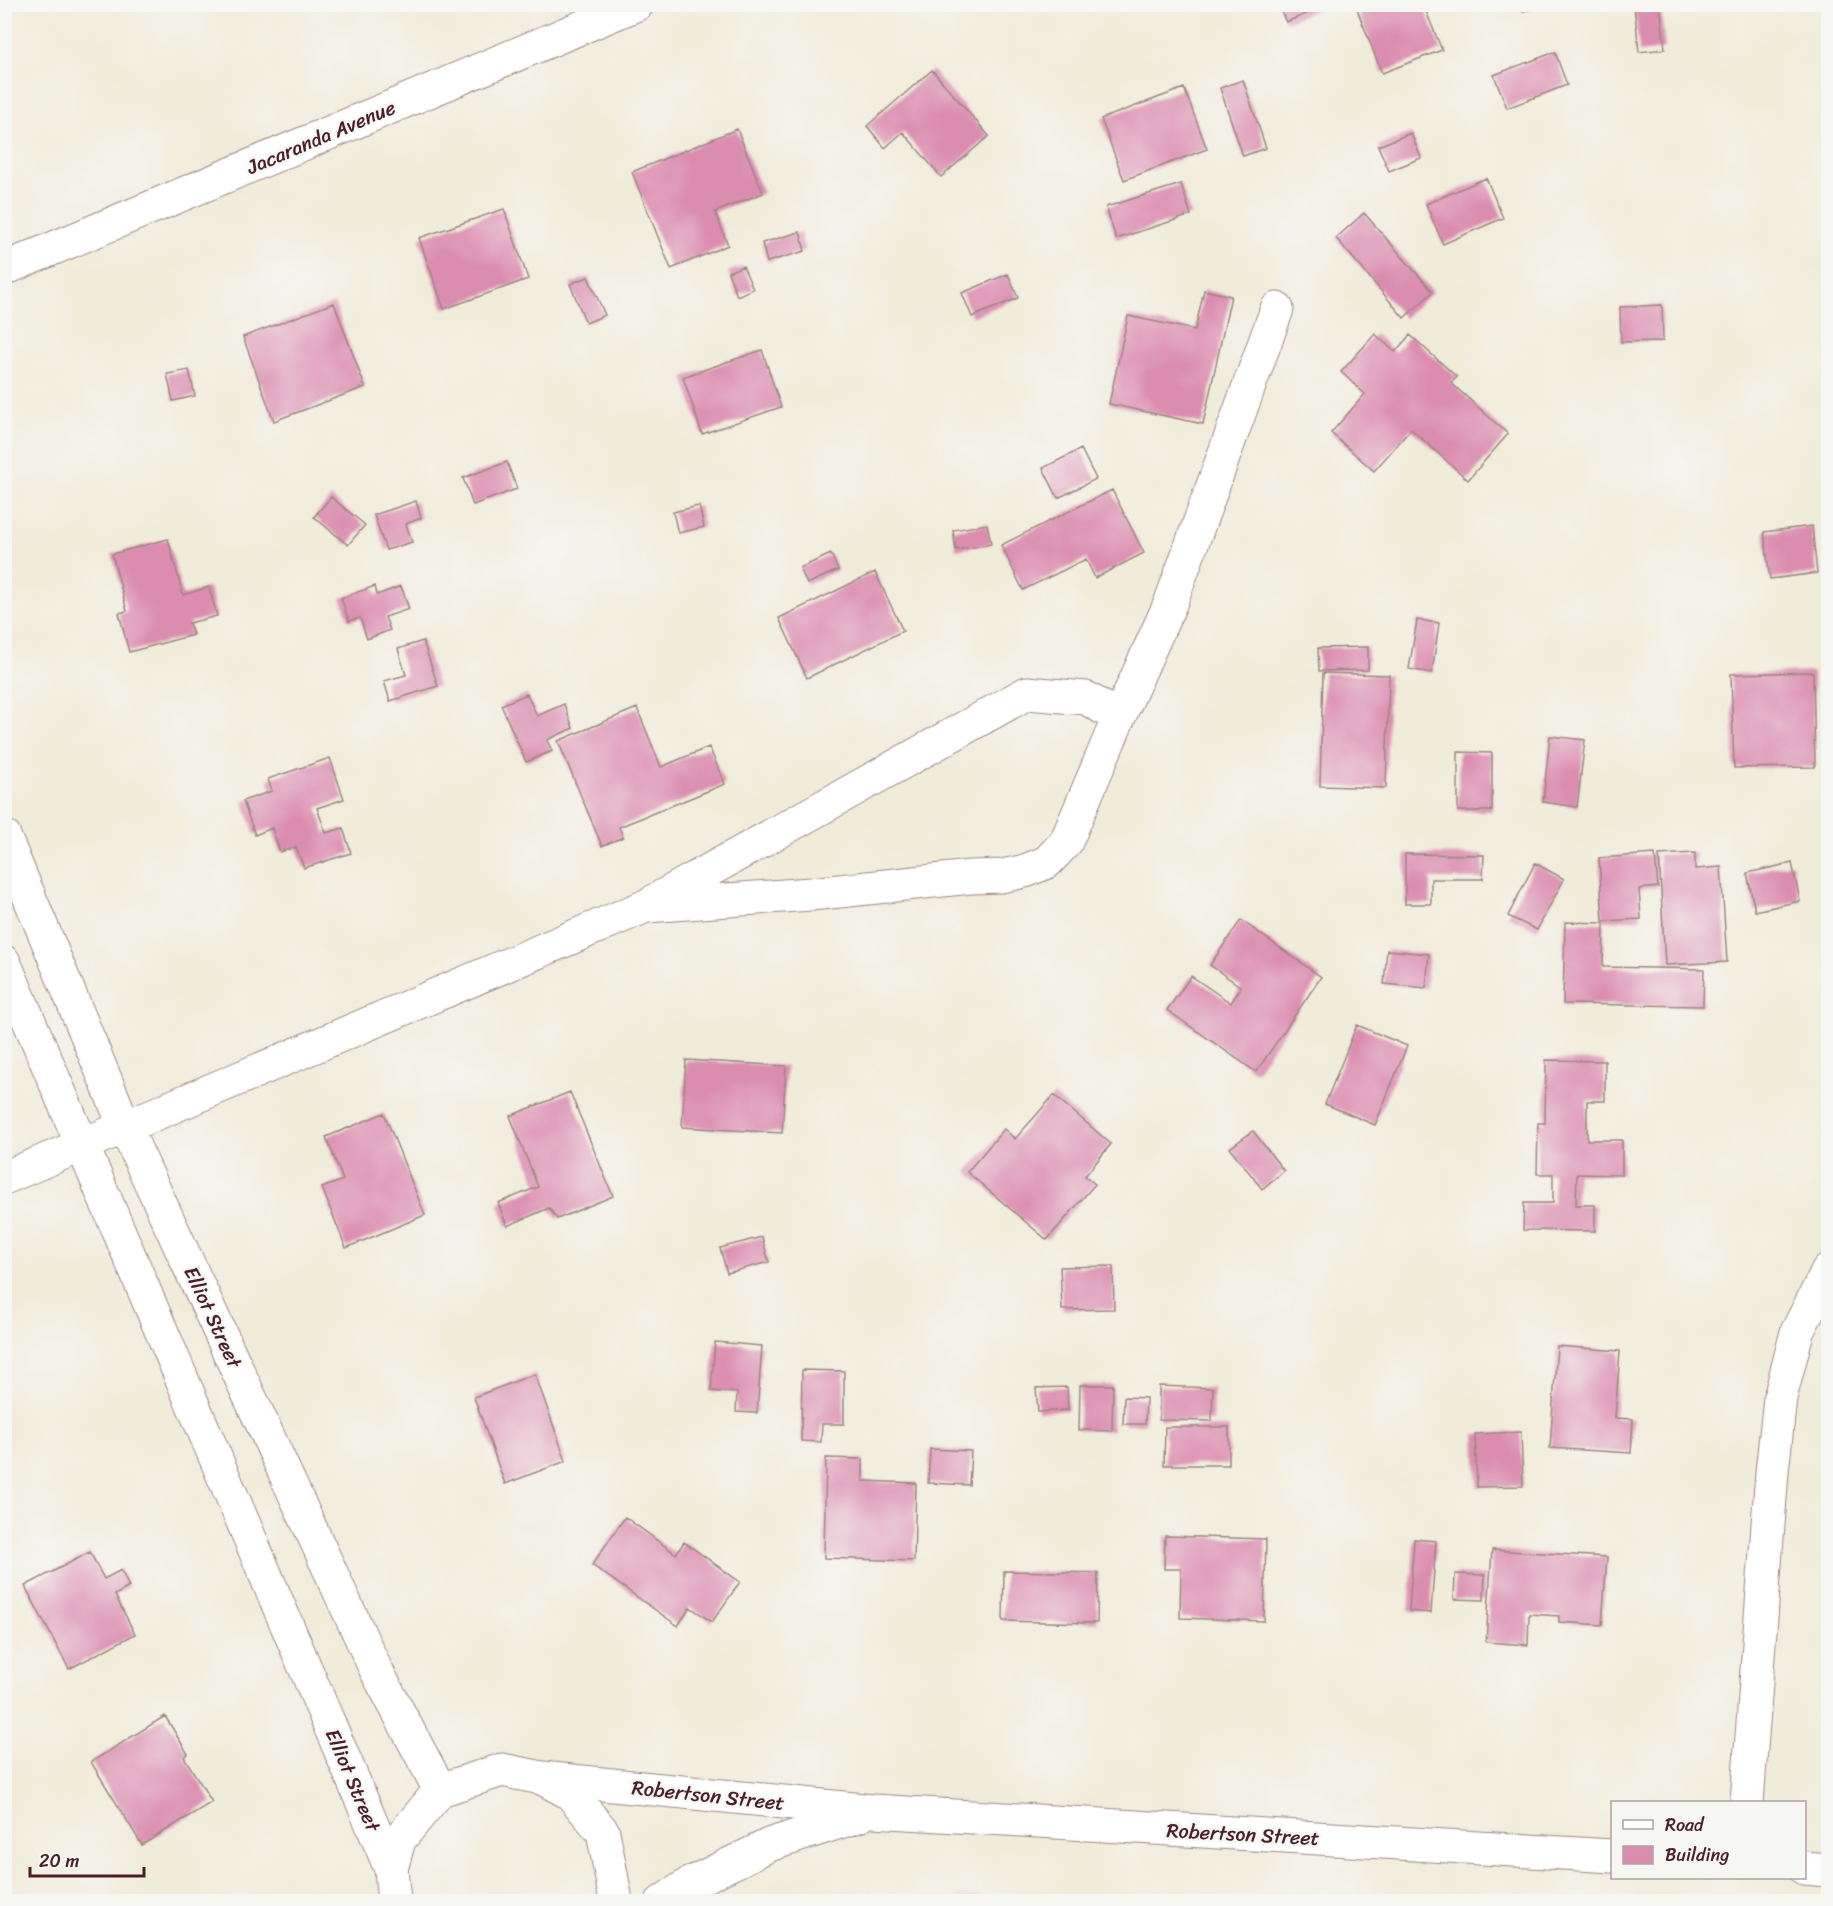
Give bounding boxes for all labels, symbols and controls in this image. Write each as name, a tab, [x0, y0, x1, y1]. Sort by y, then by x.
street label: Jacaranda Avenue	[240, 90, 401, 185]
street label: Elliot Street	[174, 1260, 252, 1375]
street label: Elliot Street	[315, 1723, 390, 1838]
street label: Robertson Street	[630, 1770, 786, 1821]
legend	[1611, 1801, 1806, 1879]
text: Road	[1665, 1809, 1705, 1841]
street label: Robertson Street	[1166, 1813, 1321, 1856]
text: Building	[1665, 1839, 1729, 1871]
scale bar	[30, 1840, 144, 1878]
text: 20 m	[39, 1845, 79, 1877]

